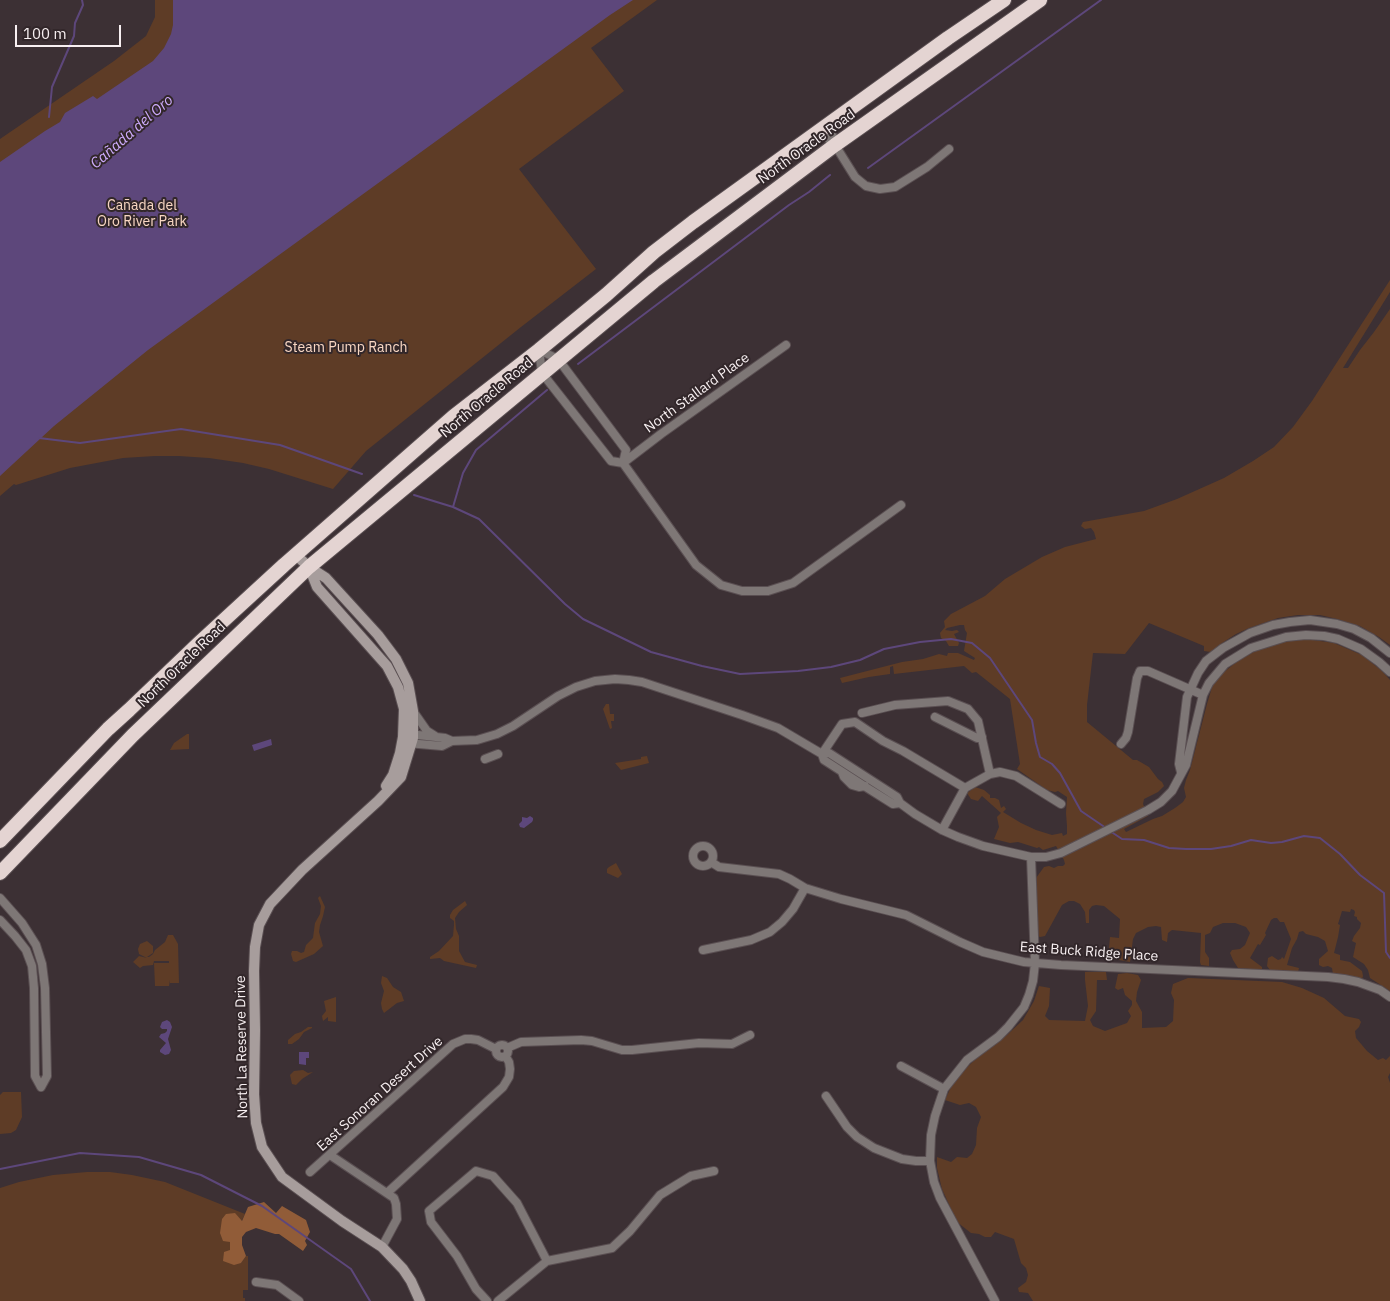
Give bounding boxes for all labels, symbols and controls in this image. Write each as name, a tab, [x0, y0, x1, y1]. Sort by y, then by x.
scale bar	[18, 15, 124, 47]
text: 100 m	[23, 24, 67, 43]
water label: Cañada del Oro	[87, 91, 177, 173]
street label: North Oracle Road	[755, 106, 859, 188]
park label: Cañada del Oro River Park	[97, 198, 187, 230]
park label: Steam Pump Ranch	[284, 340, 408, 356]
street label: North Stallard Place	[641, 349, 753, 437]
street label: North Oracle Road	[437, 354, 537, 442]
street label: North Oracle Road	[135, 619, 229, 711]
street label: East Buck Ridge Place	[1019, 939, 1159, 965]
street label: North La Reserve Drive	[232, 975, 252, 1119]
street label: East Sonoran Desert Drive	[314, 1033, 446, 1155]

